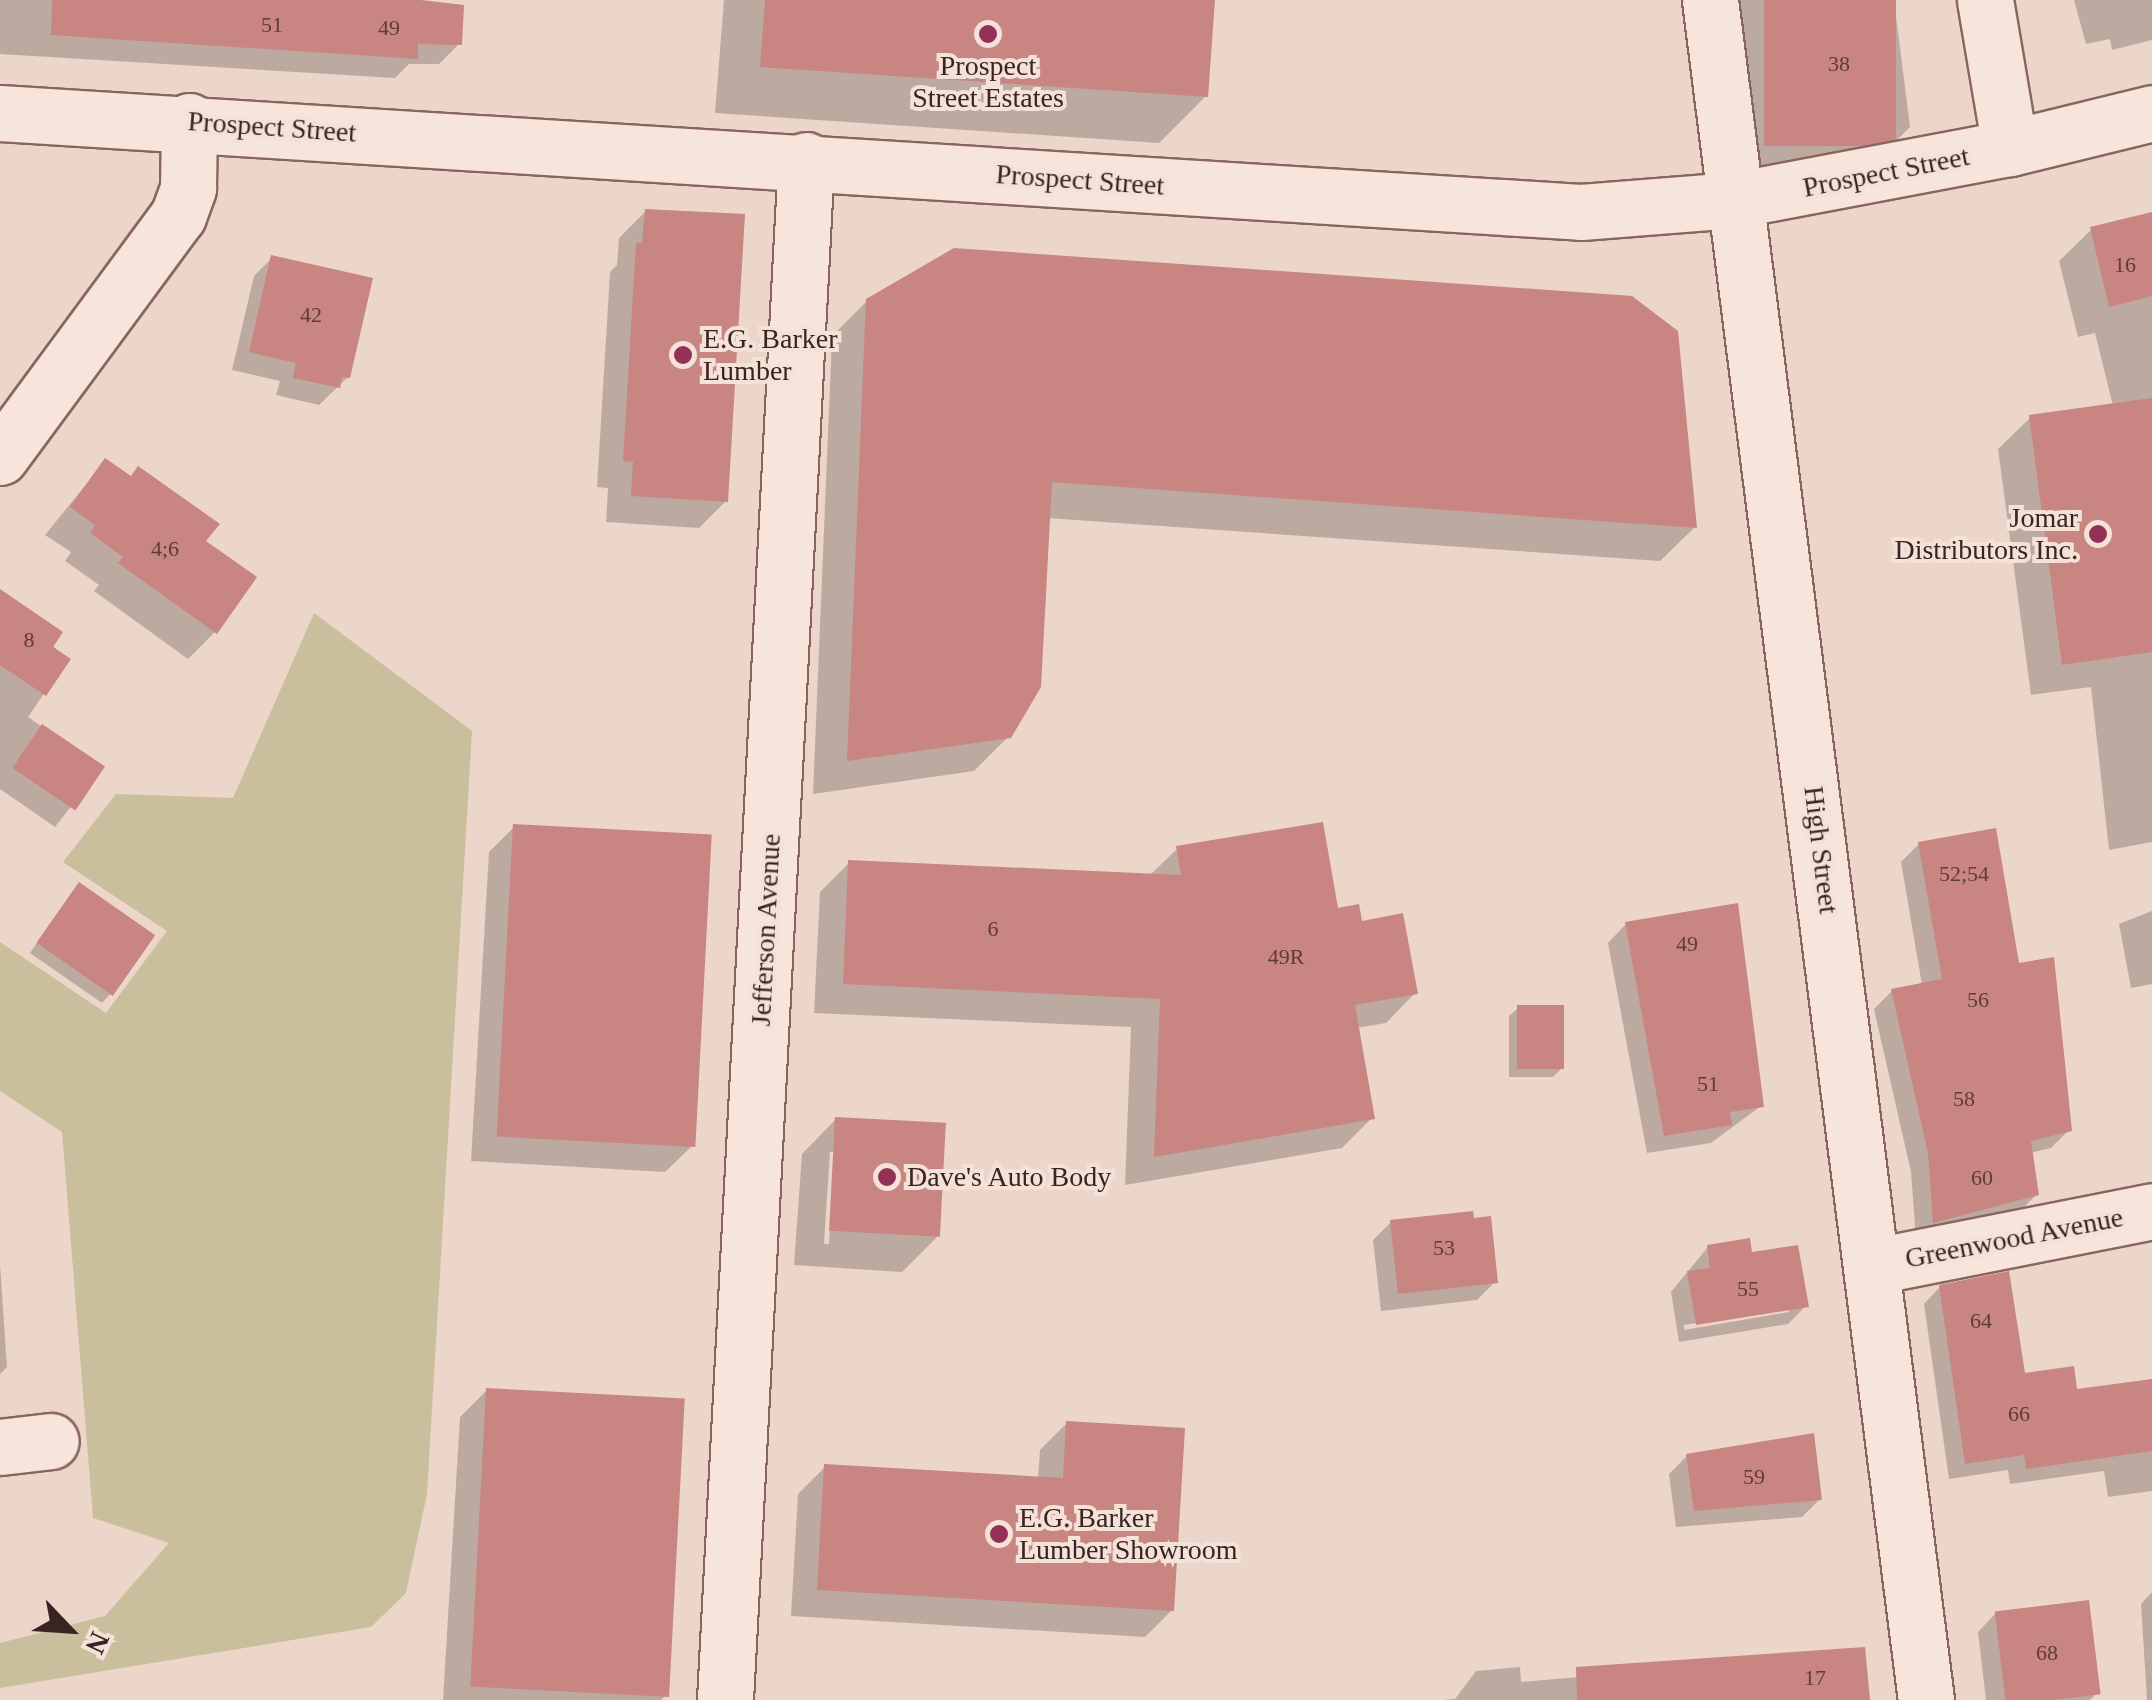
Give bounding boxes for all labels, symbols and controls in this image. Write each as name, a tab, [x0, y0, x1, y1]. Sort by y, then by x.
house number: 51	[261, 12, 283, 38]
house number: 49	[378, 15, 400, 41]
marker: Prospect Street Estates	[977, 23, 999, 45]
place label: Prospect Street Estates	[912, 49, 1064, 115]
house number: 38	[1828, 51, 1850, 77]
street label: Prospect Street	[187, 104, 357, 150]
street label: Prospect Street	[1800, 139, 1972, 205]
street label: Prospect Street	[995, 157, 1165, 203]
house number: 16	[2114, 252, 2136, 278]
house number: 42	[300, 302, 322, 328]
place label: E.G. Barker Lumber	[703, 322, 838, 388]
marker: E.G. Barker Lumber	[672, 344, 694, 366]
place label: Jomar Distributors Inc.	[1894, 501, 2078, 567]
marker: Jomar Distributors Inc.	[2087, 523, 2109, 545]
house number: 4;6	[151, 536, 179, 562]
house number: 8	[23, 627, 34, 653]
street label: High Street	[1797, 784, 1845, 916]
street label: Jefferson Avenue	[744, 832, 788, 1028]
house number: 52;54	[1939, 861, 1989, 887]
house number: 6	[988, 916, 998, 942]
house number: 49	[1676, 931, 1698, 957]
house number: 49R	[1268, 944, 1304, 970]
house number: 56	[1967, 987, 1989, 1013]
house number: 51	[1697, 1071, 1719, 1097]
house number: 58	[1953, 1086, 1975, 1112]
place label: Dave's Auto Body	[907, 1160, 1113, 1194]
house number: 60	[1971, 1165, 1993, 1191]
marker: Dave's Auto Body	[876, 1166, 898, 1188]
street label: Greenwood Avenue	[1902, 1200, 2126, 1276]
house number: 53	[1433, 1235, 1455, 1261]
house number: 55	[1737, 1276, 1759, 1302]
house number: 64	[1970, 1308, 1992, 1334]
house number: 66	[2008, 1401, 2030, 1427]
house number: 59	[1743, 1464, 1765, 1490]
place label: E.G. Barker Lumber Showroom	[1019, 1501, 1238, 1567]
marker: E.G. Barker Lumber Showroom	[988, 1523, 1010, 1545]
north arrow	[20, 1580, 120, 1680]
text: N	[79, 1627, 116, 1659]
house number: 68	[2036, 1640, 2058, 1666]
house number: 17	[1804, 1665, 1826, 1691]

